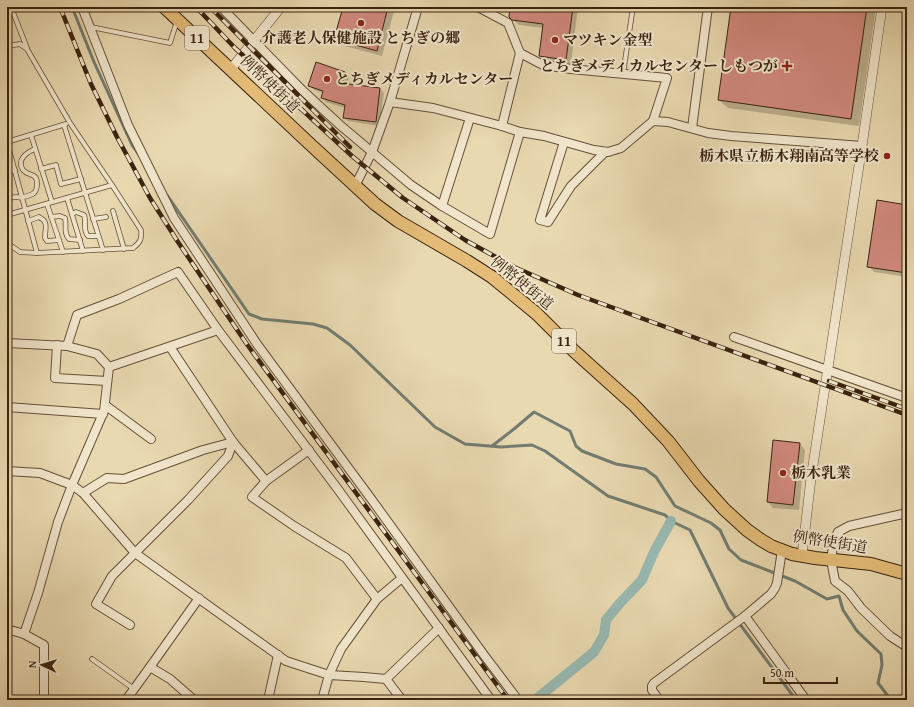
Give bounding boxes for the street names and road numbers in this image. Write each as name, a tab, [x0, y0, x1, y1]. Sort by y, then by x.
road number: 11	[185, 26, 209, 50]
street label: 例幣使街道	[236, 50, 305, 117]
street label: 例幣使街道	[487, 251, 558, 314]
road number: 11	[552, 329, 576, 353]
street label: 例幣使街道	[791, 525, 869, 558]

